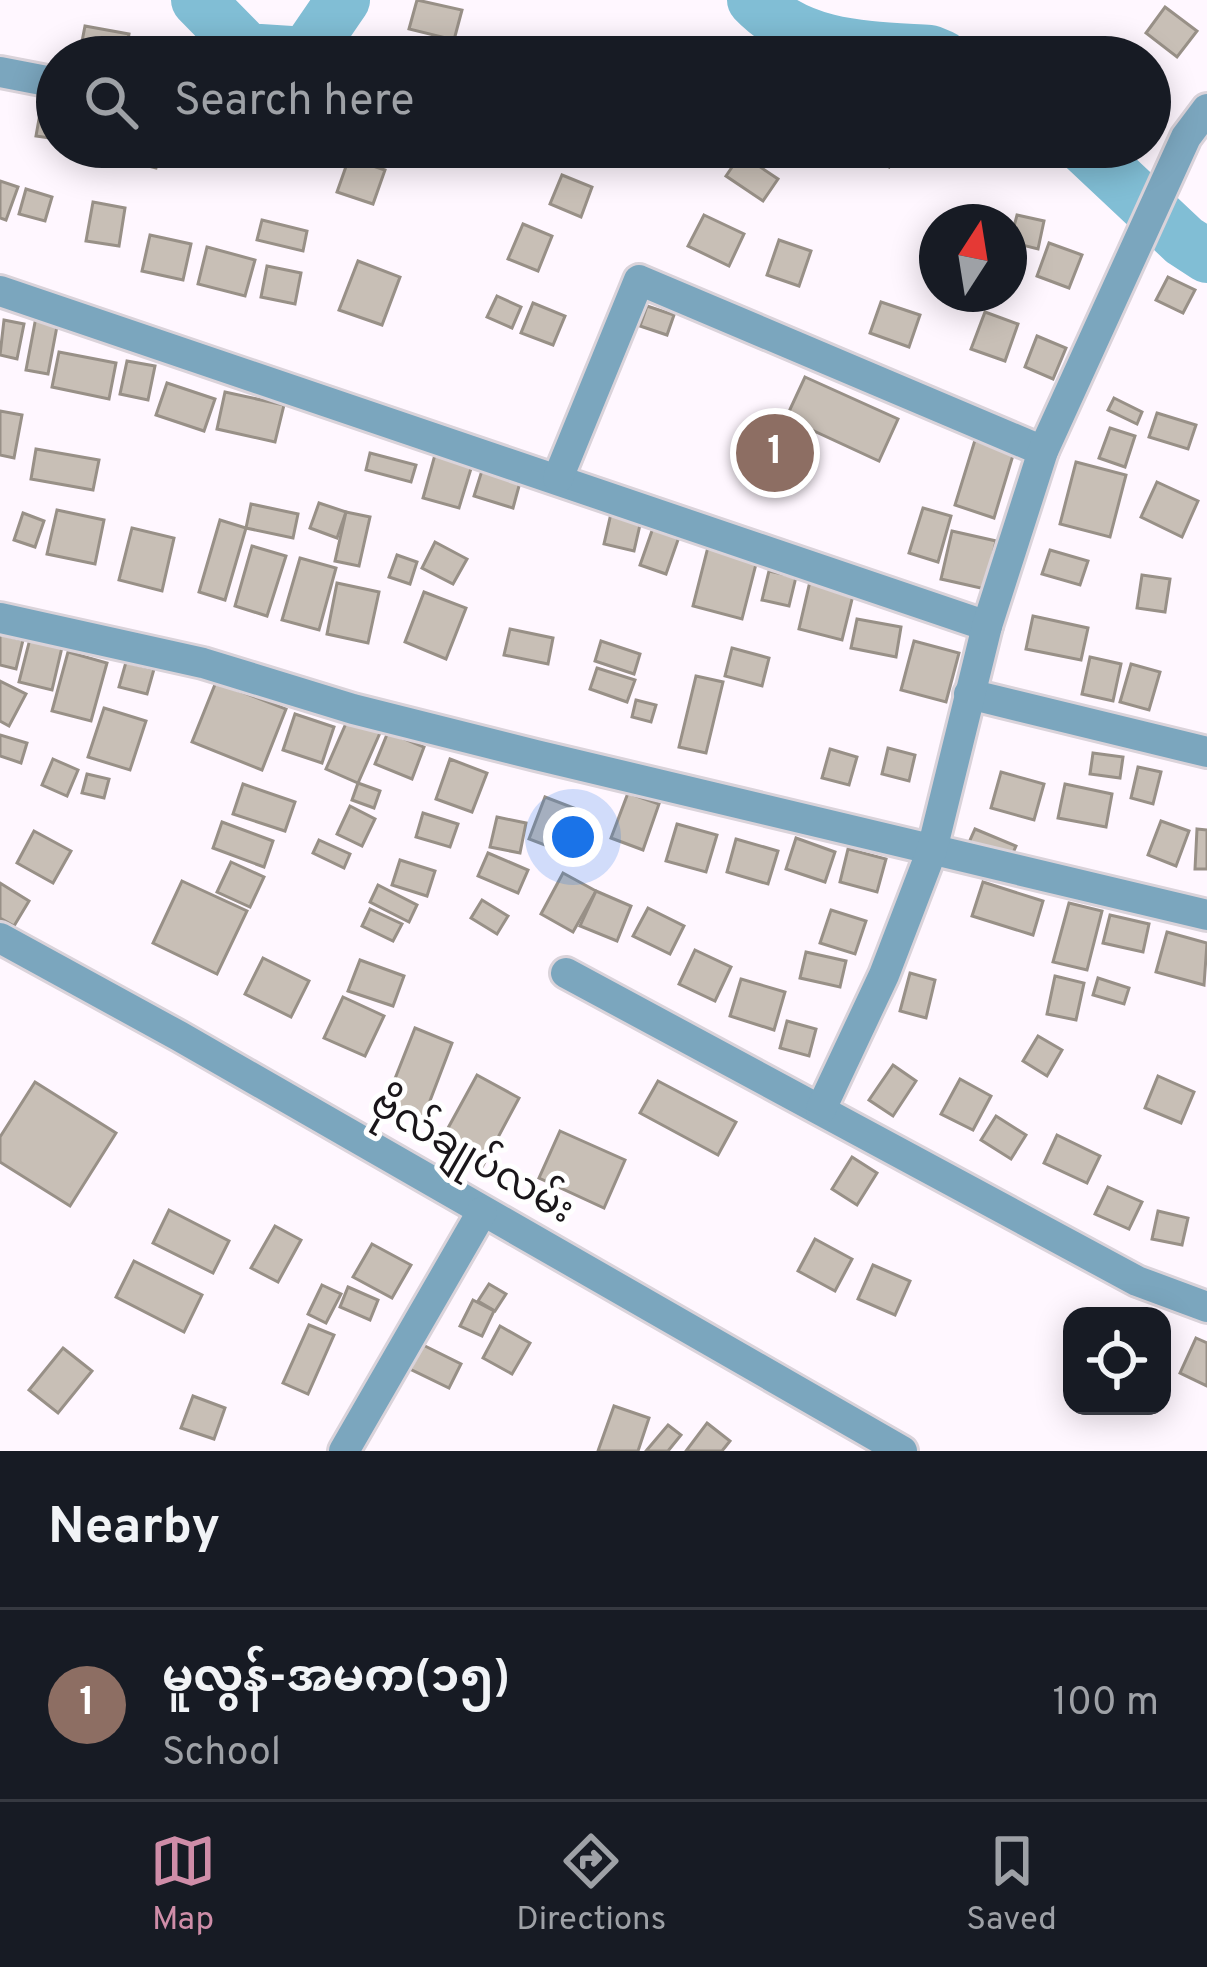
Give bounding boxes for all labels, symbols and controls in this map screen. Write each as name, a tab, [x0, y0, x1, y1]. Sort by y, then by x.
search box	[36, 36, 1171, 168]
icon: search	[78, 69, 144, 135]
text: Search here	[174, 74, 414, 131]
north arrow	[919, 204, 1027, 312]
pin: 1	[736, 408, 814, 498]
your location	[543, 807, 603, 867]
street label: ဗိုလ်ချုပ်လမ်း	[359, 1077, 584, 1240]
map controls	[1063, 1307, 1171, 1415]
button: locate	[1063, 1307, 1171, 1415]
text: Nearby	[48, 1497, 220, 1562]
text: မူလွန်-အမက(၁၅)	[162, 1651, 510, 1708]
text: 1	[79, 1680, 95, 1729]
text: 100 m	[1052, 1680, 1159, 1729]
text: School	[162, 1730, 281, 1779]
tab: Map	[150, 1828, 216, 1942]
tab: Directions	[516, 1828, 666, 1942]
tab: Saved	[966, 1828, 1057, 1942]

